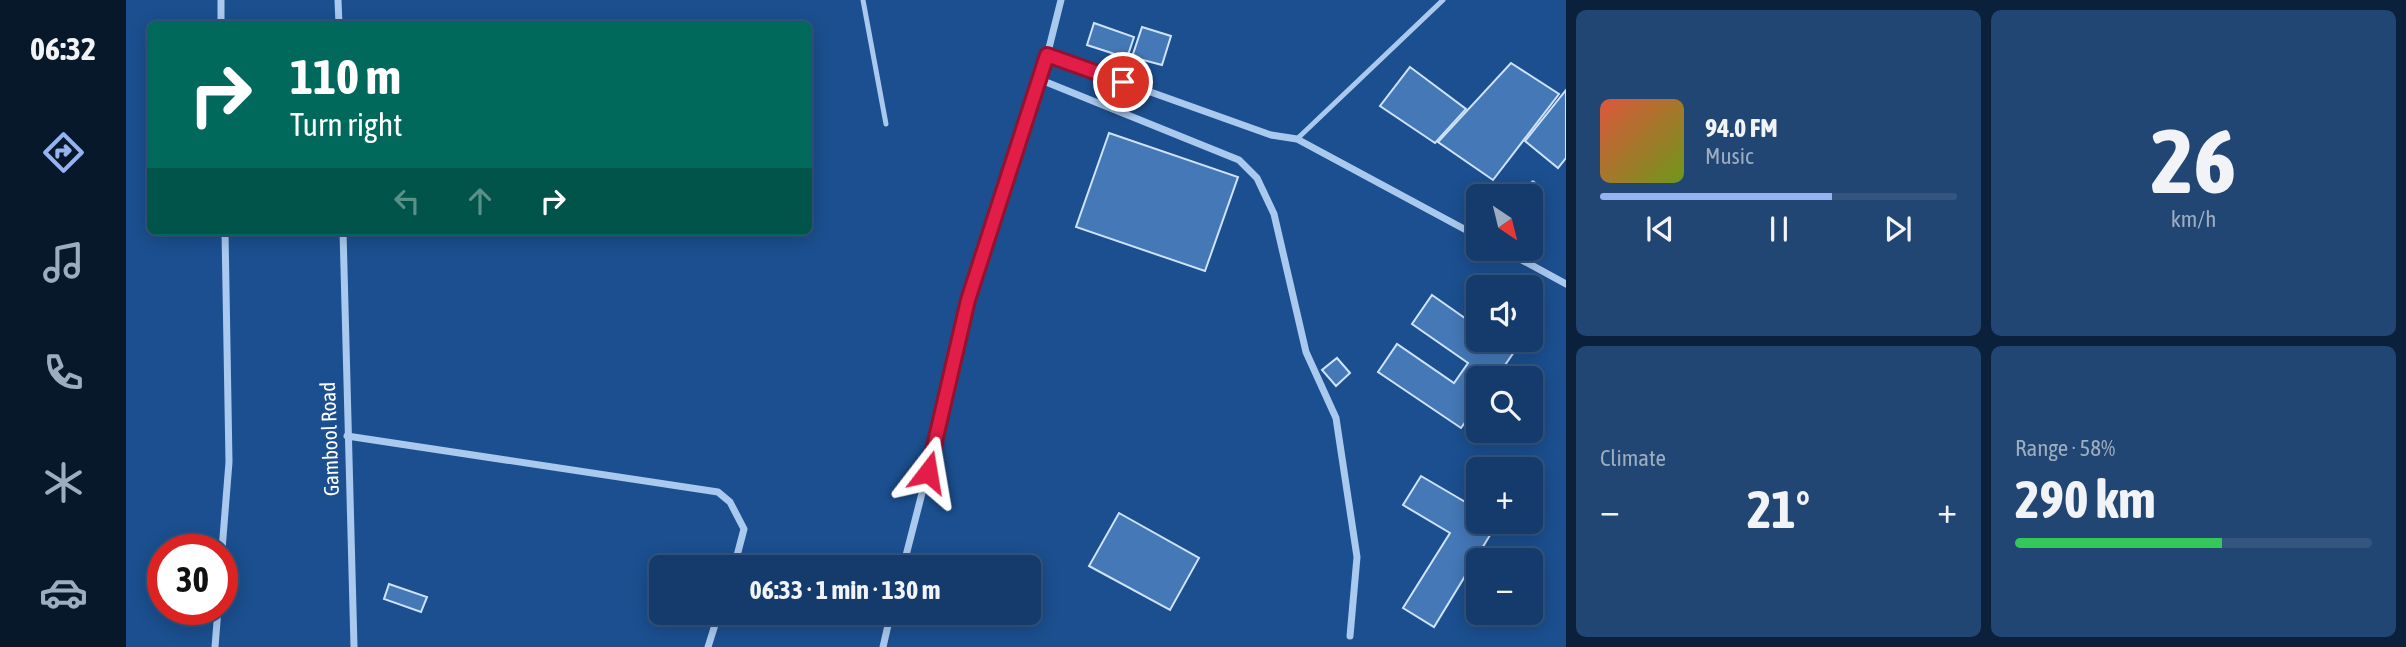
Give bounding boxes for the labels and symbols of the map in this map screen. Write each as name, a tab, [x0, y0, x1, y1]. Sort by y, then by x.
pin	[1093, 52, 1153, 112]
north arrow	[1466, 184, 1544, 261]
street label: Gambool Road	[315, 382, 343, 497]
position arrow	[891, 435, 965, 509]
speed limit sign: 30	[147, 534, 238, 625]

